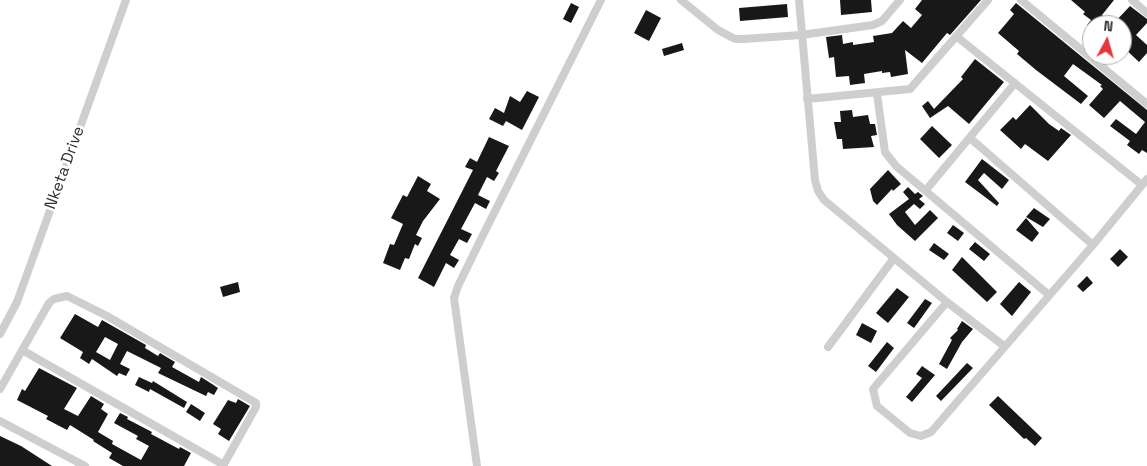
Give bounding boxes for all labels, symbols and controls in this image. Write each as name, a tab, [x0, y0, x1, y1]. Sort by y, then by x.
north arrow	[1082, 15, 1132, 65]
text: N	[1103, 17, 1114, 36]
street label: Nketa Drive	[41, 124, 89, 212]

